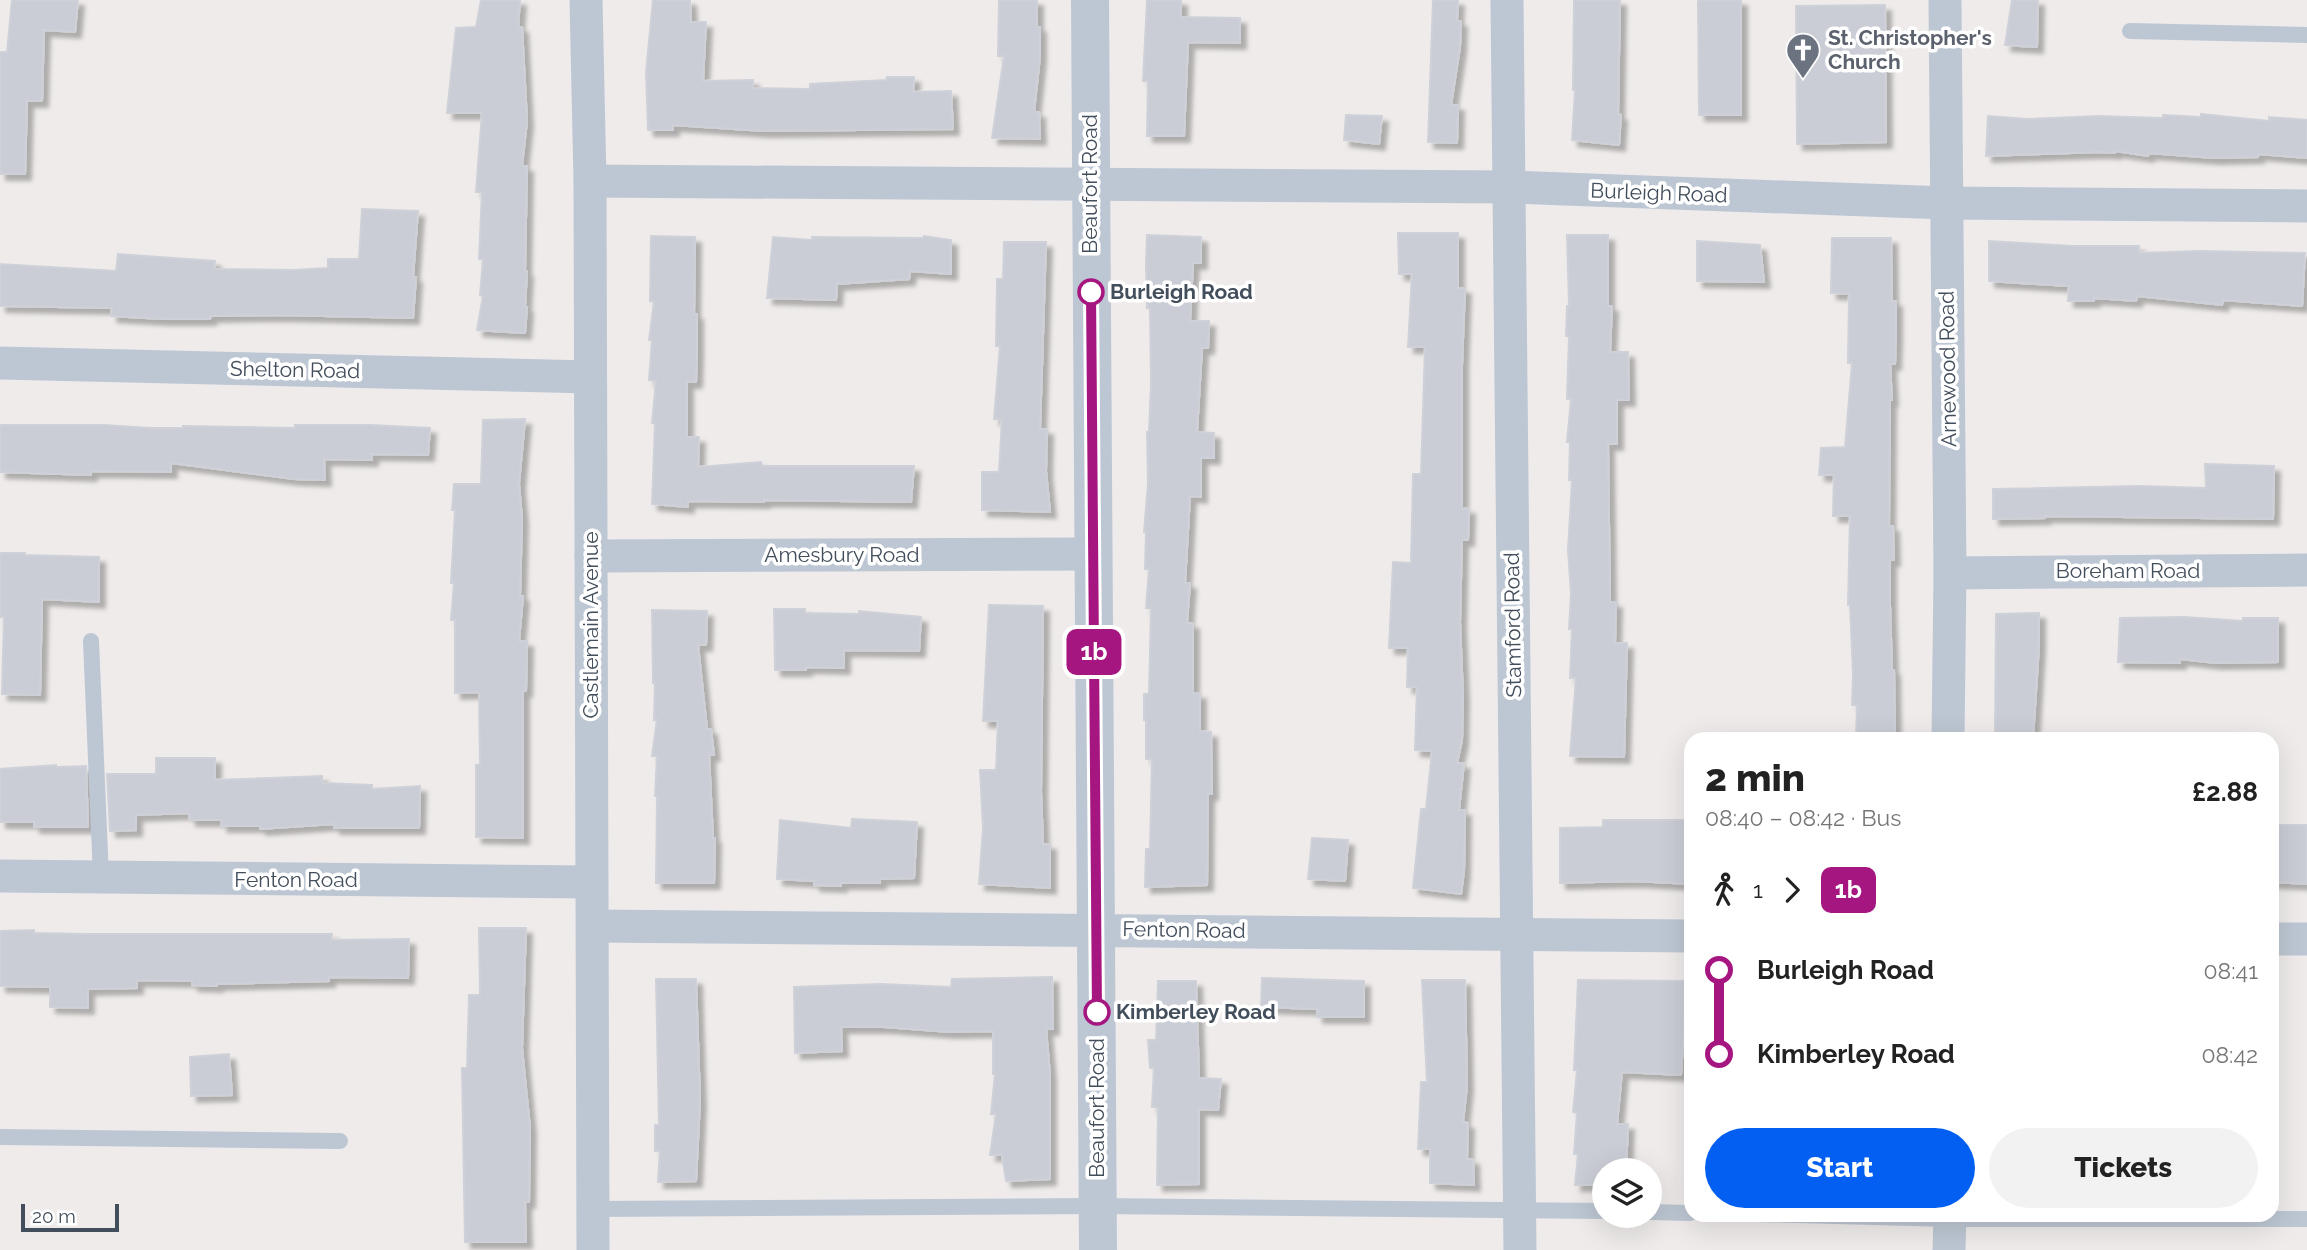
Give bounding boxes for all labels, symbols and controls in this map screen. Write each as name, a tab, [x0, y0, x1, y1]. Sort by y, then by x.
place label: St. Christopher's Church	[1828, 25, 1992, 74]
church icon: St. Christopher's Church	[1784, 31, 1822, 80]
street label: Beaufort Road	[1077, 114, 1102, 254]
street label: Burleigh Road	[1590, 178, 1728, 207]
marker: Burleigh Road	[1078, 279, 1104, 305]
place label: Burleigh Road	[1110, 279, 1253, 304]
street label: Arnewood Road	[1934, 291, 1961, 447]
street label: Shelton Road	[230, 356, 360, 383]
street label: Castlemain Avenue	[578, 531, 603, 719]
street label: Amesbury Road	[764, 542, 920, 567]
street label: Stamford Road	[1499, 552, 1526, 698]
street label: Boreham Road	[2056, 558, 2200, 583]
line badge: 1b	[1062, 629, 1126, 675]
text: 1b	[1080, 637, 1108, 666]
text: 2 min	[1705, 755, 1805, 800]
text: £2.88	[2192, 777, 2258, 807]
text: 08:40 – 08:42 · Bus	[1705, 804, 1901, 831]
street label: Fenton Road	[234, 867, 358, 892]
icon: walk	[1705, 871, 1743, 909]
icon: forward	[1773, 871, 1811, 909]
text: 1b	[1835, 875, 1862, 904]
text: 1	[1753, 876, 1763, 903]
street label: Fenton Road	[1122, 916, 1246, 943]
text: Burleigh Road	[1757, 955, 1934, 985]
text: 08:41	[2204, 957, 2258, 984]
marker: Kimberley Road	[1084, 999, 1110, 1025]
place label: Kimberley Road	[1116, 999, 1276, 1024]
street label: Beaufort Road	[1084, 1038, 1109, 1178]
text: Kimberley Road	[1757, 1039, 1955, 1069]
text: 08:42	[2201, 1041, 2258, 1068]
button: Start	[1705, 1128, 1975, 1208]
button: Tickets	[1989, 1128, 2258, 1208]
map controls	[1592, 1158, 1662, 1228]
button: layers	[1592, 1158, 1662, 1228]
scale bar	[21, 1201, 119, 1233]
text: 20 m	[32, 1205, 76, 1227]

